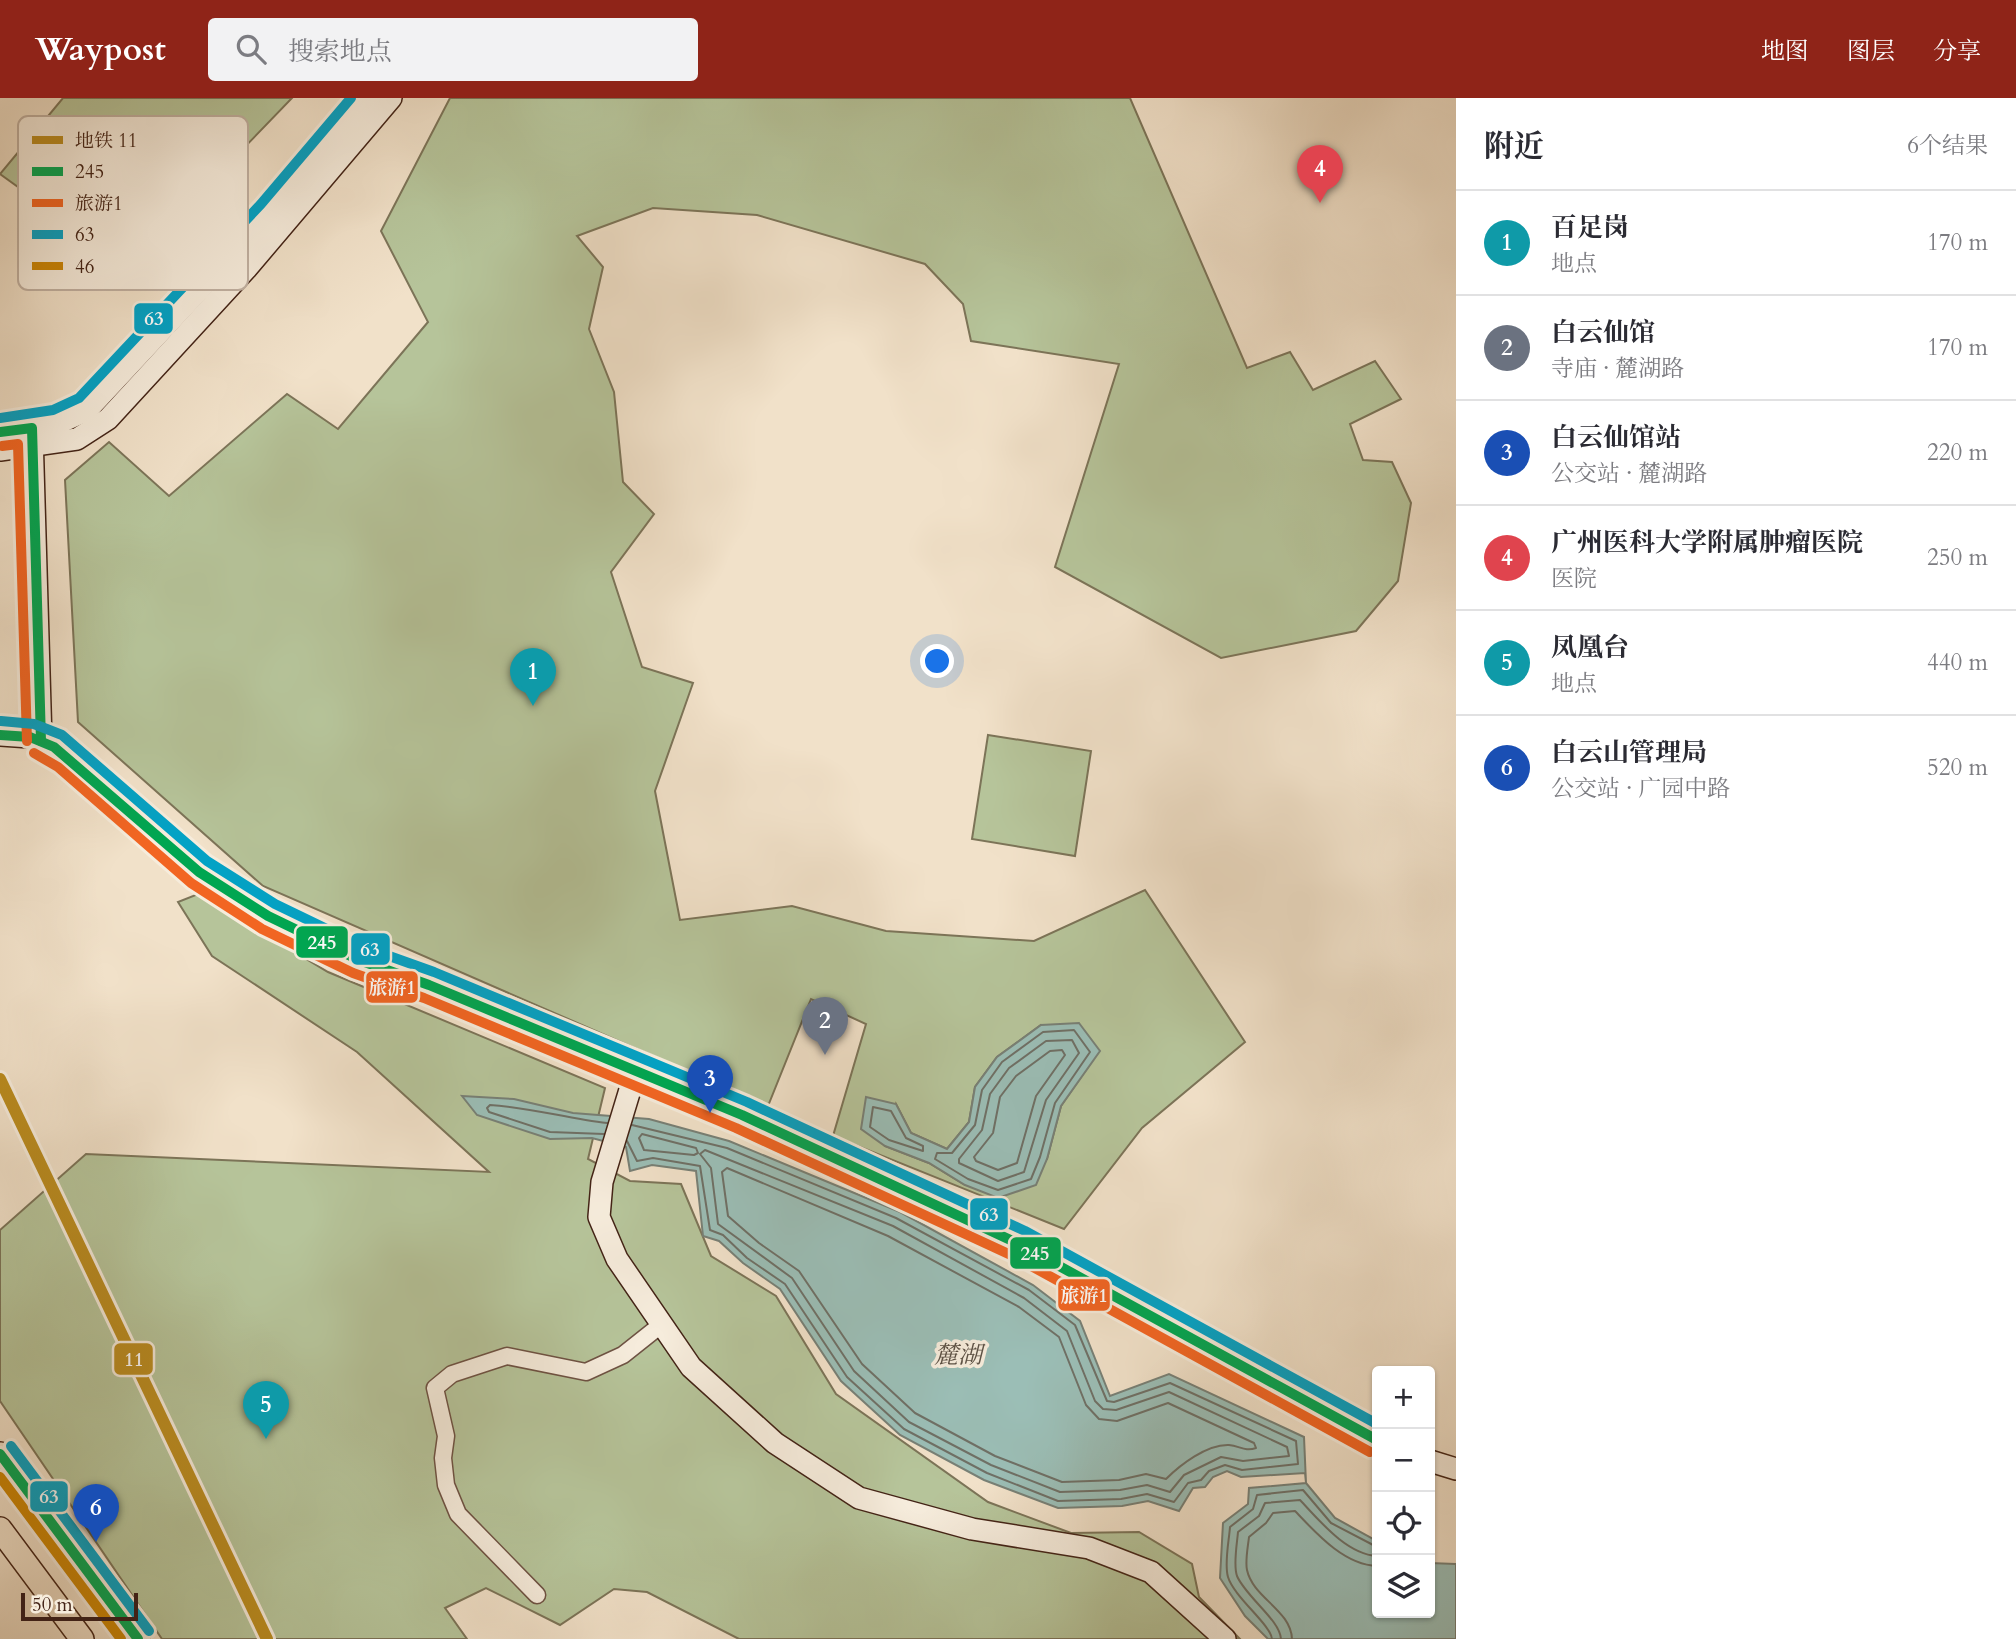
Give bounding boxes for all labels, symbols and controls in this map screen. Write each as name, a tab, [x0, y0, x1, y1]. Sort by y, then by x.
search box	[208, 18, 698, 81]
text: Waypost	[35, 27, 166, 72]
icon: search	[232, 30, 270, 68]
text: 搜索地点	[288, 34, 392, 69]
text: 地图	[1761, 35, 1809, 68]
text: 图层	[1847, 35, 1895, 68]
text: 分享	[1933, 35, 1981, 68]
legend	[18, 116, 248, 290]
text: 附近	[1484, 126, 1544, 167]
text: 地铁 11	[75, 128, 138, 154]
text: 6个结果	[1907, 130, 1988, 161]
pin: 4	[1297, 145, 1343, 203]
text: 245	[75, 159, 104, 185]
text: 旅游1	[75, 191, 123, 217]
text: 百足岗	[1551, 210, 1629, 245]
text: 63	[75, 222, 94, 248]
text: 1	[1501, 227, 1513, 258]
text: 170 m	[1927, 227, 1988, 258]
text: 地点	[1551, 248, 1597, 279]
text: 46	[75, 254, 94, 280]
line badge: 63	[133, 302, 174, 335]
text: 63	[144, 306, 164, 332]
text: 白云仙馆	[1551, 315, 1655, 350]
text: 2	[1501, 332, 1513, 363]
text: 170 m	[1927, 332, 1988, 363]
text: 寺庙 · 麓湖路	[1551, 353, 1684, 384]
text: 白云仙馆站	[1551, 420, 1681, 455]
text: 3	[1501, 437, 1513, 468]
text: 220 m	[1927, 437, 1988, 468]
text: 公交站 · 麓湖路	[1551, 458, 1707, 489]
text: 广州医科大学附属肿瘤医院	[1551, 525, 1863, 560]
text: 4	[1501, 542, 1513, 573]
text: 250 m	[1927, 542, 1988, 573]
text: 医院	[1551, 563, 1597, 594]
text: 凤凰台	[1551, 630, 1629, 665]
your location	[920, 644, 954, 678]
text: 5	[1501, 647, 1513, 678]
text: 440 m	[1927, 647, 1988, 678]
pin: 1	[510, 648, 556, 706]
text: 地点	[1551, 668, 1597, 699]
text: 白云山管理局	[1551, 735, 1707, 770]
text: 6	[1501, 752, 1513, 783]
text: 520 m	[1927, 752, 1988, 783]
text: 公交站 · 广园中路	[1551, 773, 1730, 804]
line badge: 245	[295, 925, 349, 959]
text: 245	[307, 930, 337, 956]
line badge: 63	[350, 932, 391, 966]
text: 63	[360, 937, 380, 963]
line badge: 旅游1	[365, 970, 419, 1004]
text: 旅游1	[368, 975, 416, 1001]
pin: 2	[802, 997, 848, 1055]
pin: 3	[687, 1055, 733, 1113]
line badge: 63	[969, 1197, 1009, 1231]
text: 63	[979, 1202, 999, 1228]
line badge: 245	[1009, 1236, 1062, 1270]
text: 245	[1020, 1241, 1050, 1267]
line badge: 旅游1	[1057, 1278, 1111, 1312]
text: 旅游1	[1060, 1283, 1108, 1309]
water label: 麓湖	[934, 1339, 986, 1372]
line badge: 11	[113, 1342, 154, 1376]
text: 11	[124, 1347, 144, 1373]
map controls	[1372, 1366, 1435, 1618]
button: +	[1372, 1366, 1435, 1429]
pin: 5	[243, 1381, 289, 1439]
button: −	[1372, 1429, 1435, 1492]
line badge: 63	[29, 1480, 69, 1513]
text: 63	[39, 1484, 59, 1510]
pin: 6	[73, 1484, 119, 1542]
button: locate	[1372, 1492, 1435, 1555]
button: layers	[1372, 1555, 1435, 1618]
scale bar	[21, 1590, 138, 1622]
text: 50 m	[32, 1592, 73, 1618]

